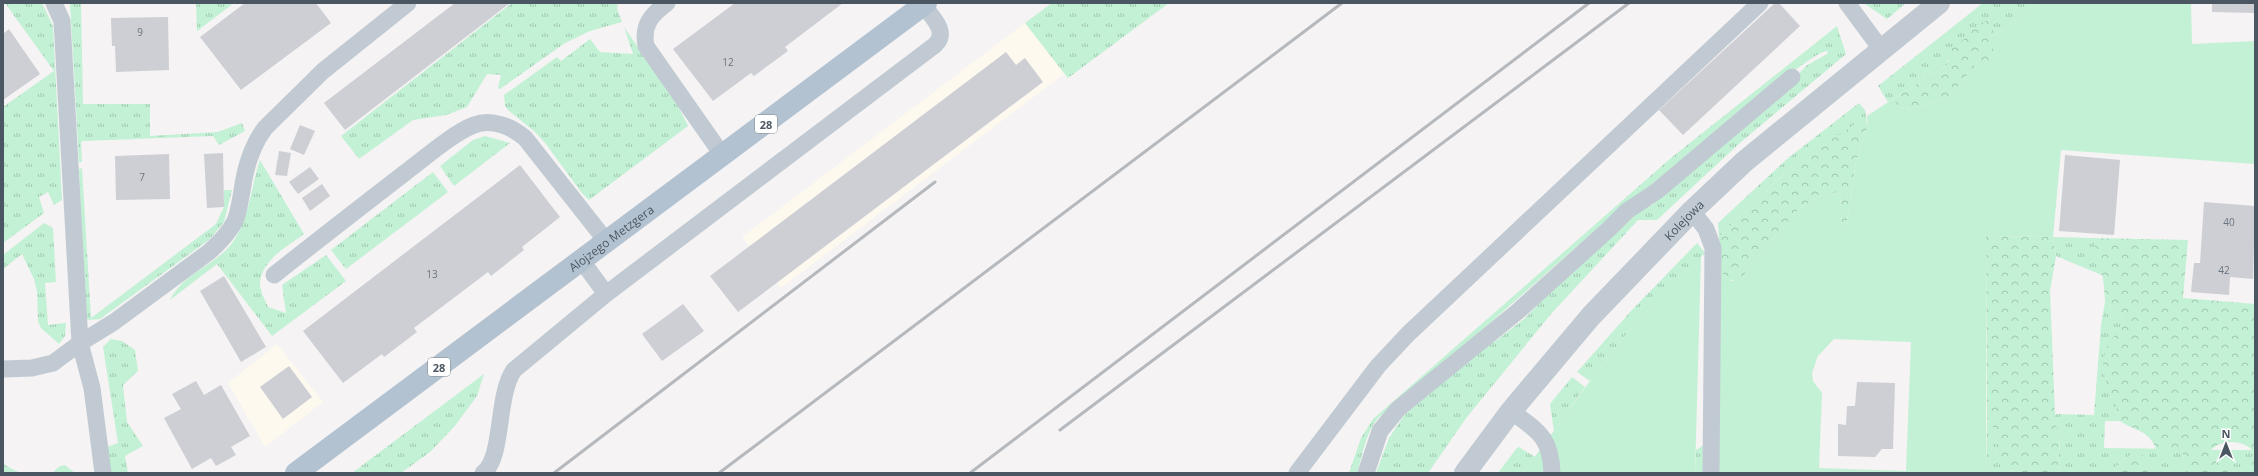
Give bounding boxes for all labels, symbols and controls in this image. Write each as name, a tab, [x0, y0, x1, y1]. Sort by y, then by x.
house number: 9	[137, 25, 143, 39]
house number: 12	[722, 55, 734, 69]
road number: 28	[755, 115, 777, 133]
house number: 7	[139, 170, 145, 184]
street label: Kolejowa	[1660, 196, 1707, 244]
street label: Alojzego Metzgera	[565, 201, 657, 275]
house number: 40	[2223, 215, 2235, 229]
house number: 42	[2218, 263, 2230, 277]
house number: 13	[426, 267, 438, 281]
road number: 28	[428, 358, 450, 376]
north arrow	[2206, 424, 2246, 464]
text: N	[2222, 426, 2230, 441]

